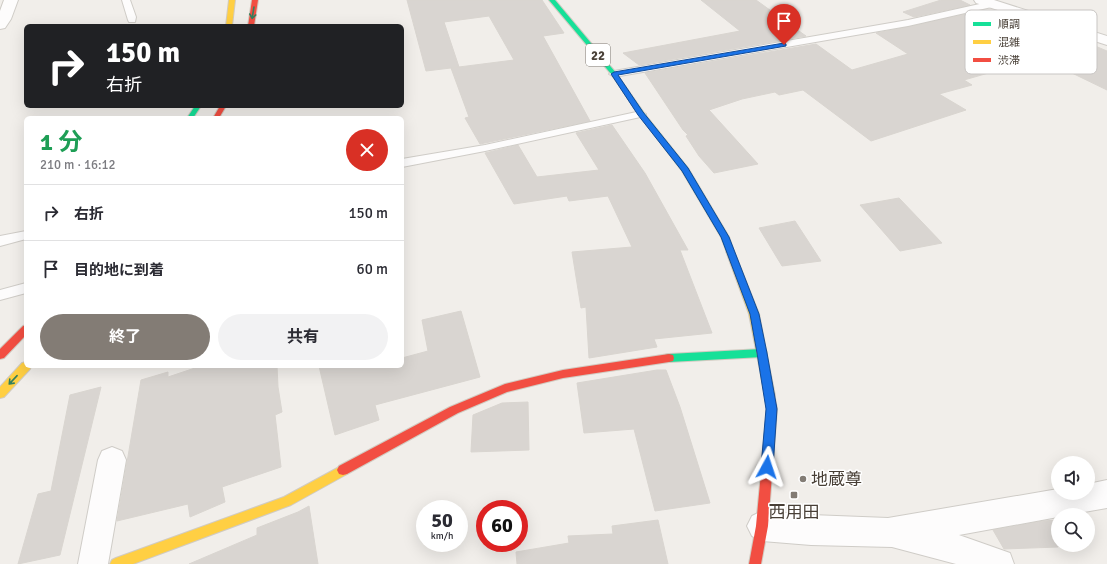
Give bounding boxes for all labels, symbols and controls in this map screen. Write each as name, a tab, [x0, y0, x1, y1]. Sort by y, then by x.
pin	[767, 4, 801, 45]
one-way arrow	[249, 6, 257, 19]
icon: arrive	[773, 10, 795, 32]
legend	[965, 10, 1097, 74]
text: 順調	[998, 18, 1020, 31]
text: 150 m	[106, 36, 180, 70]
text: 混雑	[998, 36, 1020, 49]
icon: right	[40, 40, 92, 92]
road number: 22	[586, 44, 610, 66]
text: 渋滞	[998, 54, 1020, 67]
text: 右折	[106, 74, 142, 96]
text: 1 分	[40, 127, 82, 157]
button: close	[346, 129, 388, 171]
text: 210 m · 16:12	[40, 157, 116, 173]
icon: right	[40, 202, 62, 224]
text: 150 m	[348, 204, 388, 222]
text: 右折	[74, 205, 104, 223]
icon: arrive	[40, 258, 62, 280]
text: 60 m	[357, 260, 388, 278]
text: 目的地に到着	[74, 261, 164, 279]
button: 終了	[40, 314, 210, 360]
button: 共有	[218, 314, 388, 360]
one-way arrow	[8, 375, 18, 385]
position arrow	[746, 446, 788, 488]
map controls	[1051, 456, 1095, 552]
button: sound	[1051, 456, 1095, 500]
place label: 地蔵尊	[811, 469, 862, 490]
marker: 地蔵尊	[798, 474, 808, 484]
marker: 西用田	[789, 490, 799, 500]
speed limit sign: 60	[476, 500, 528, 552]
place label: 西用田	[769, 502, 820, 523]
text: 50	[431, 508, 453, 533]
button: search	[1051, 508, 1095, 552]
text: km/h	[431, 530, 453, 542]

